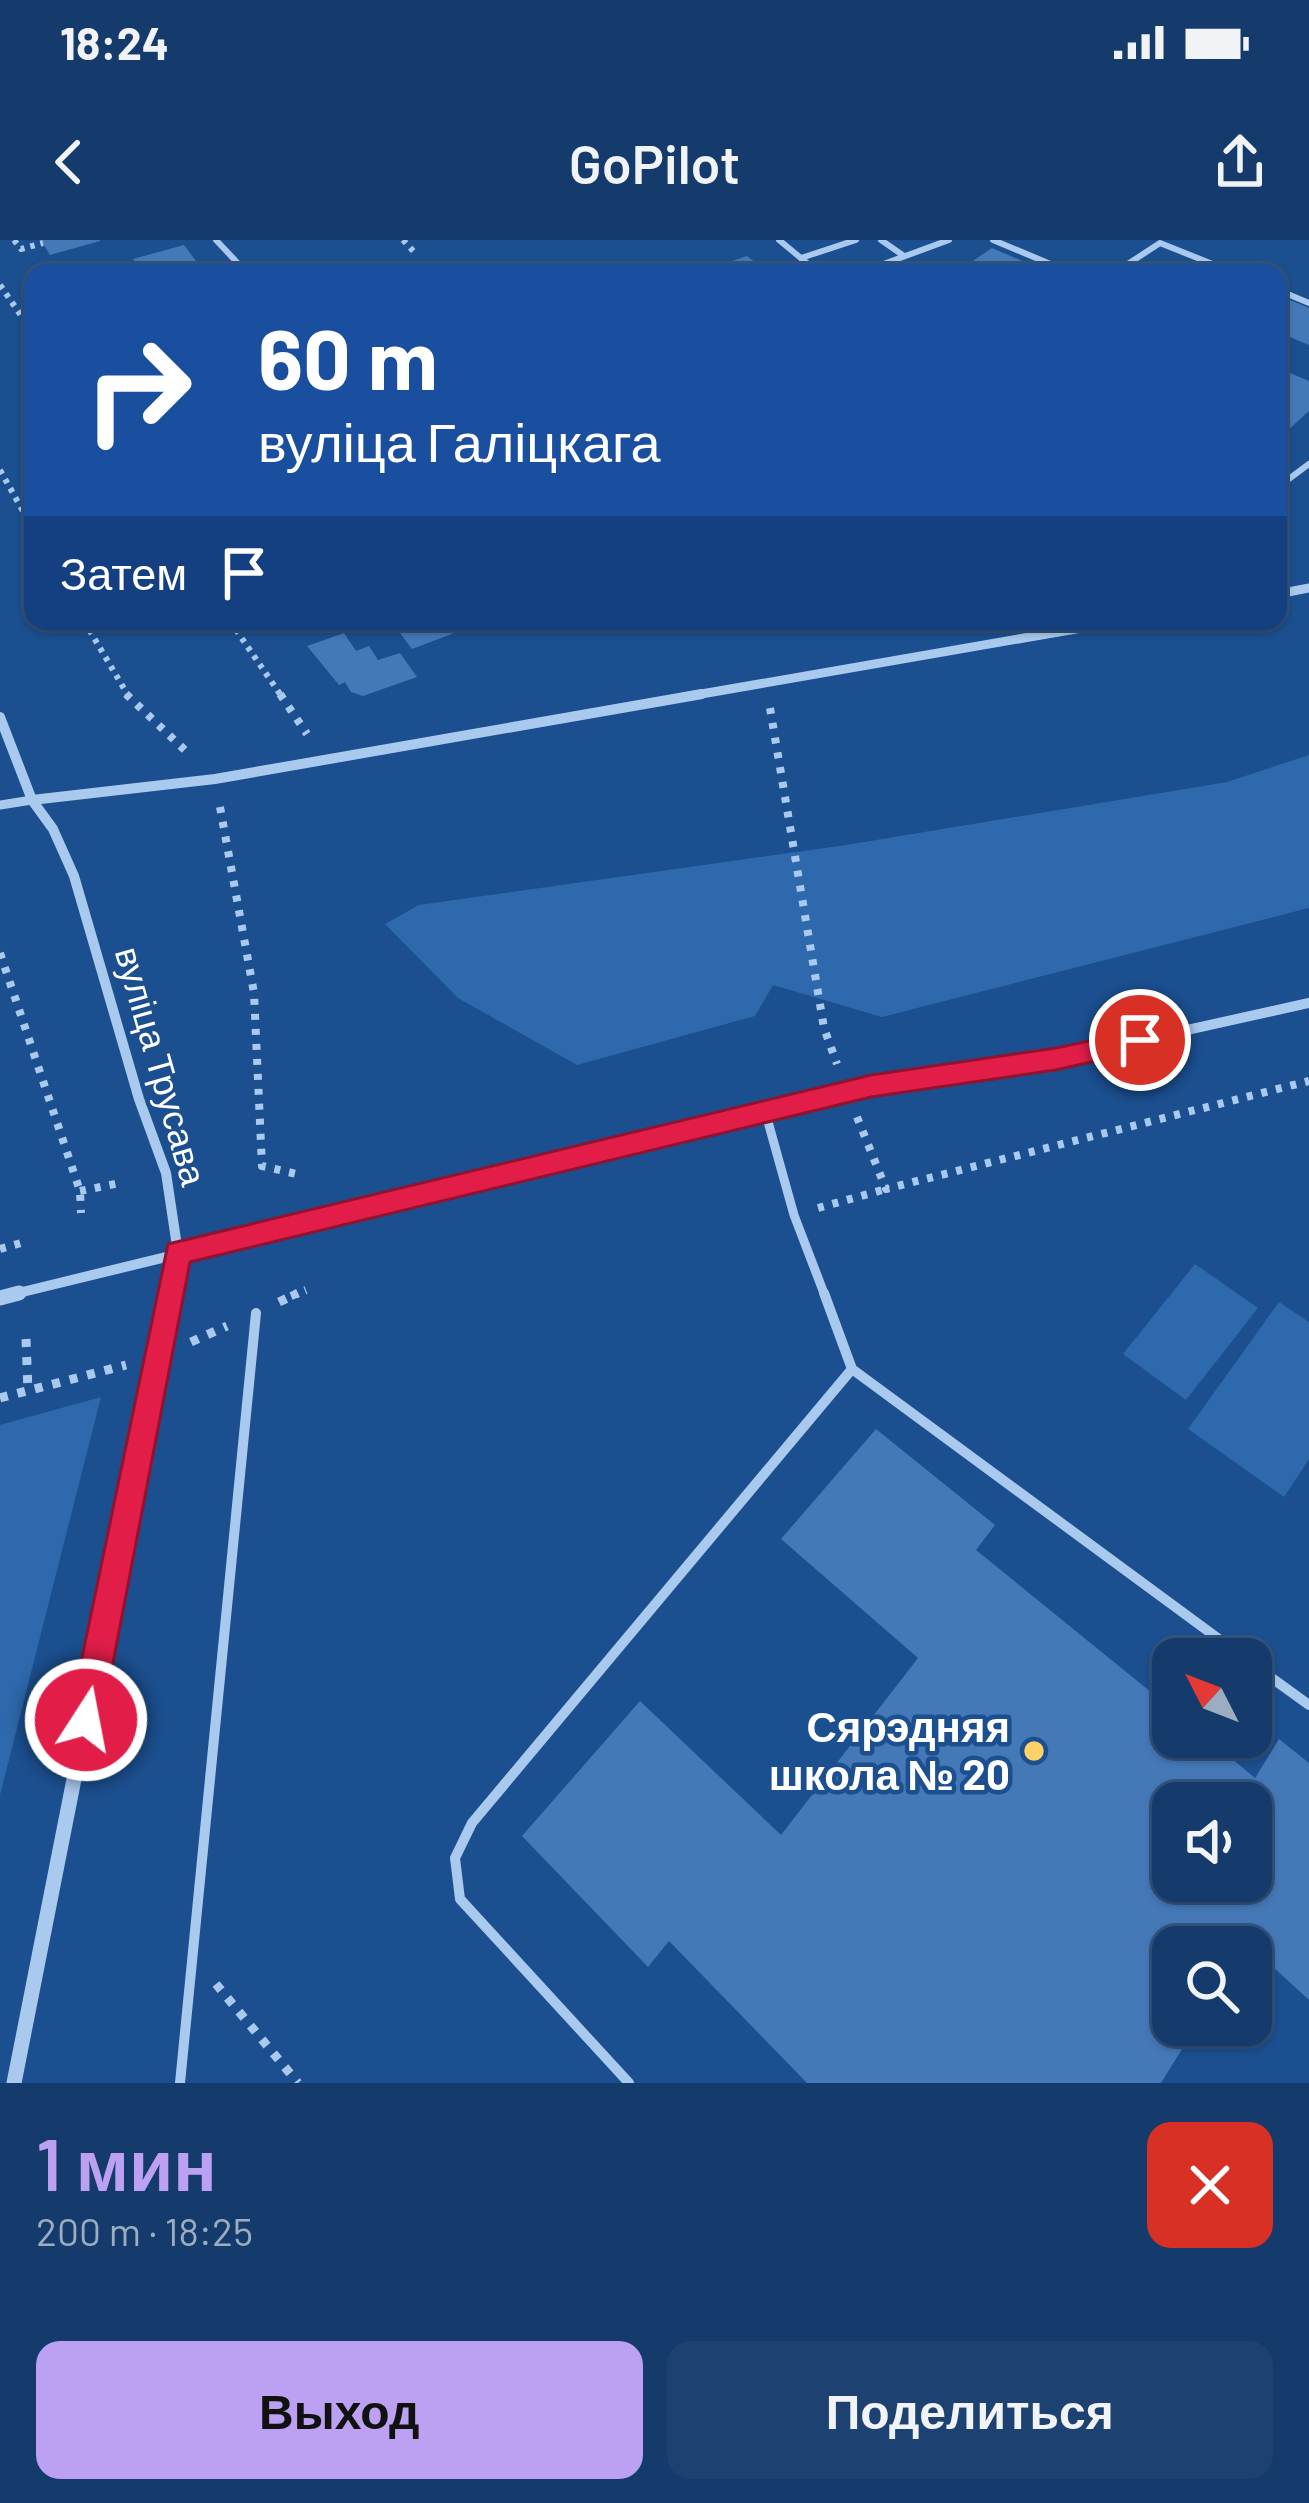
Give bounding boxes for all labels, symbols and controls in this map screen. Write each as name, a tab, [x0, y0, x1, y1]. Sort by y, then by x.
text: 18:24	[60, 15, 169, 69]
icon: back	[36, 129, 102, 195]
icon: share	[1207, 129, 1273, 195]
text: GoPilot	[569, 130, 740, 195]
text: 60 m	[258, 306, 438, 407]
icon: right	[60, 312, 216, 468]
text: вуліца Галіцкага	[258, 408, 661, 473]
icon: arrive	[211, 540, 277, 606]
text: Затем	[60, 545, 187, 599]
street label: вуліца Трусава	[107, 941, 217, 1191]
pin	[1089, 989, 1191, 1091]
icon: arrive	[1107, 1007, 1173, 1073]
north arrow	[1152, 1638, 1272, 1758]
map controls	[1152, 1638, 1272, 2046]
position arrow	[23, 1657, 149, 1783]
place label: Сярэдняя школа № 20	[769, 1700, 1010, 1798]
marker: Сярэдняя школа № 20	[1021, 1738, 1047, 1764]
button: sound	[1152, 1782, 1272, 1902]
button: search	[1152, 1926, 1272, 2046]
text: 1 мин	[36, 2119, 217, 2205]
button: close	[1147, 2122, 1273, 2248]
text: 200 m · 18:25	[36, 2207, 253, 2254]
button: Выход	[36, 2341, 643, 2479]
button: Поделиться	[667, 2341, 1273, 2479]

